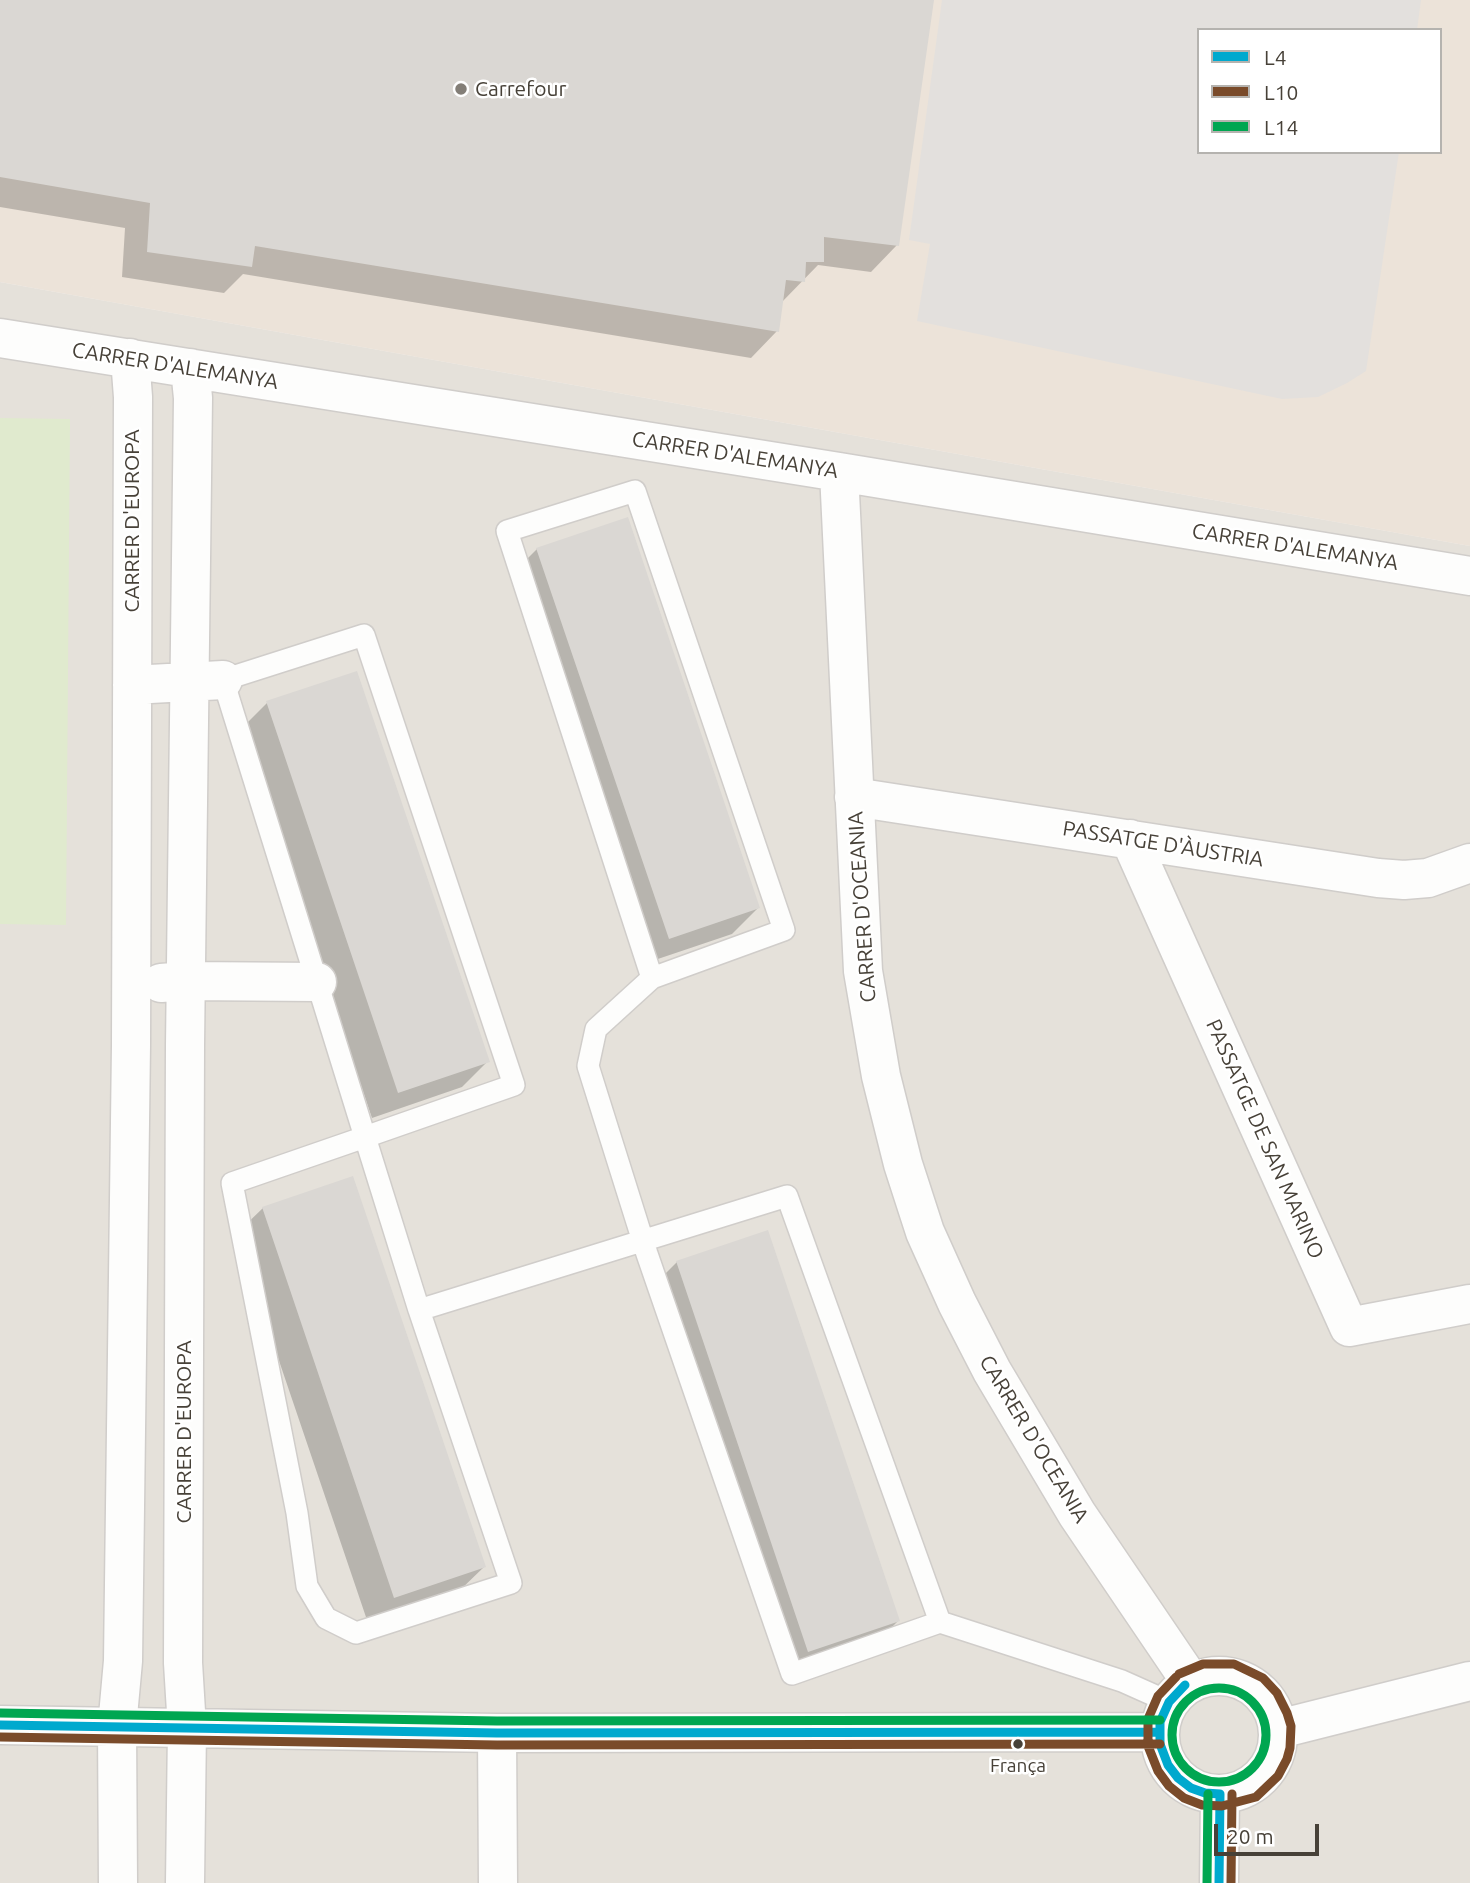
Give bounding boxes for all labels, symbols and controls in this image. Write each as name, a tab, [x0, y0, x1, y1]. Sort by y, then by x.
legend	[1197, 28, 1442, 154]
text: L4	[1264, 45, 1287, 69]
place label: Carrefour	[475, 76, 566, 102]
text: L10	[1264, 80, 1298, 104]
marker: Carrefour	[453, 81, 469, 97]
text: L14	[1264, 115, 1298, 139]
street label: CARRER D'ALEMANYA	[70, 337, 280, 395]
street label: CARRER D'ALEMANYA	[630, 426, 840, 484]
street label: CARRER D'EUROPA	[119, 429, 145, 613]
street label: CARRER D'ALEMANYA	[1190, 518, 1400, 576]
street label: CARRER D'OCEANIA	[843, 811, 881, 1003]
street label: PASSATGE D'ÀUSTRIA	[1061, 816, 1265, 872]
street label: PASSATGE DE SAN MARINO	[1201, 1015, 1329, 1263]
street label: CARRER D'EUROPA	[171, 1340, 197, 1524]
street label: CARRER D'OCEANIA	[974, 1351, 1094, 1527]
marker: França	[1011, 1737, 1025, 1751]
place label: França	[990, 1755, 1046, 1777]
scale bar	[1218, 1810, 1323, 1854]
text: 20 m	[1227, 1824, 1274, 1848]

